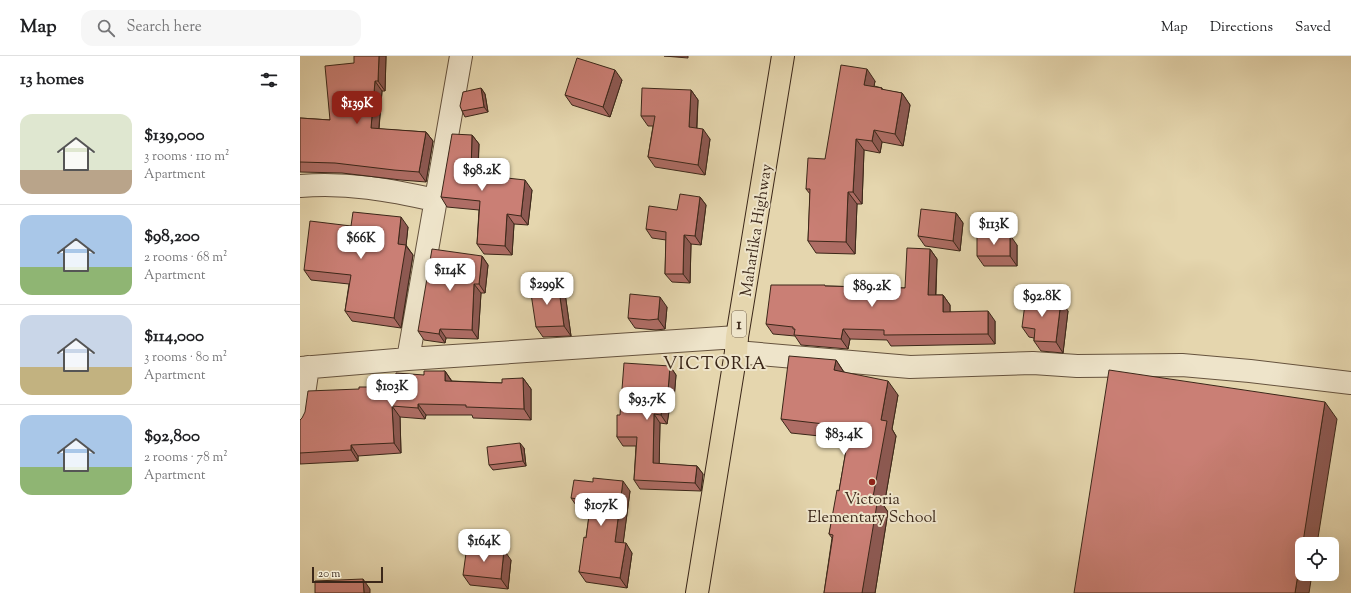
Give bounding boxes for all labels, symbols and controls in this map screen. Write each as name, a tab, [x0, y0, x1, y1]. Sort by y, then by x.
search box	[81, 10, 361, 46]
text: Map	[20, 14, 57, 41]
icon: search	[95, 17, 117, 39]
text: Search here	[127, 17, 202, 38]
text: Map	[1161, 18, 1188, 38]
text: Directions	[1210, 18, 1273, 38]
text: Saved	[1295, 18, 1331, 38]
text: 13 homes	[20, 68, 84, 92]
icon: filters	[258, 69, 280, 91]
pin: $139K	[329, 91, 385, 125]
text: $139K	[341, 95, 373, 113]
text: $139,000	[144, 124, 205, 148]
icon: home	[52, 130, 100, 178]
text: 3 rooms · 110 m²	[144, 148, 229, 166]
pin: $98.2K	[449, 158, 515, 192]
text: $98.2K	[463, 162, 501, 180]
street label: Maharlika Highway	[736, 162, 779, 299]
text: Apartment	[144, 166, 205, 184]
pin: $113K	[966, 212, 1022, 246]
text: $113K	[979, 216, 1009, 234]
text: $98,200	[144, 225, 200, 249]
pin: $66K	[337, 226, 385, 260]
text: $66K	[346, 230, 376, 248]
icon: home	[52, 231, 100, 279]
text: 2 rooms · 68 m²	[144, 249, 228, 267]
pin: $114K	[422, 258, 478, 292]
text: $114K	[434, 262, 466, 280]
text: Apartment	[144, 267, 205, 285]
pin: $299K	[519, 272, 575, 306]
pin: $89.2K	[839, 274, 905, 308]
text: $299K	[529, 276, 565, 294]
text: $89.2K	[853, 278, 891, 296]
pin: $92.8K	[1009, 284, 1075, 318]
text: $92.8K	[1023, 288, 1061, 306]
road number: 1	[732, 311, 746, 337]
text: $114,000	[144, 325, 204, 349]
icon: home	[52, 331, 100, 379]
text: 3 rooms · 80 m²	[144, 349, 227, 367]
district label: VICTORIA	[663, 352, 767, 378]
text: Apartment	[144, 367, 205, 385]
pin: $103K	[364, 374, 420, 408]
text: $103K	[376, 378, 408, 396]
pin: $93.7K	[614, 387, 680, 421]
text: $93.7K	[628, 391, 666, 409]
pin: $83.4K	[811, 422, 877, 456]
text: $92,800	[144, 425, 200, 449]
text: $83.4K	[825, 426, 863, 444]
icon: home	[52, 431, 100, 479]
text: 2 rooms · 78 m²	[144, 449, 228, 467]
text: Apartment	[144, 467, 205, 485]
marker: Victoria Elementary School	[867, 477, 877, 487]
place label: Victoria Elementary School	[807, 489, 937, 530]
pin: $107K	[573, 493, 629, 527]
text: $107K	[584, 497, 618, 515]
pin: $164K	[456, 529, 512, 563]
text: $164K	[467, 533, 501, 551]
map controls	[1295, 537, 1339, 581]
button: locate	[1295, 537, 1339, 581]
scale bar	[312, 565, 383, 584]
text: 20 m	[318, 566, 340, 582]

